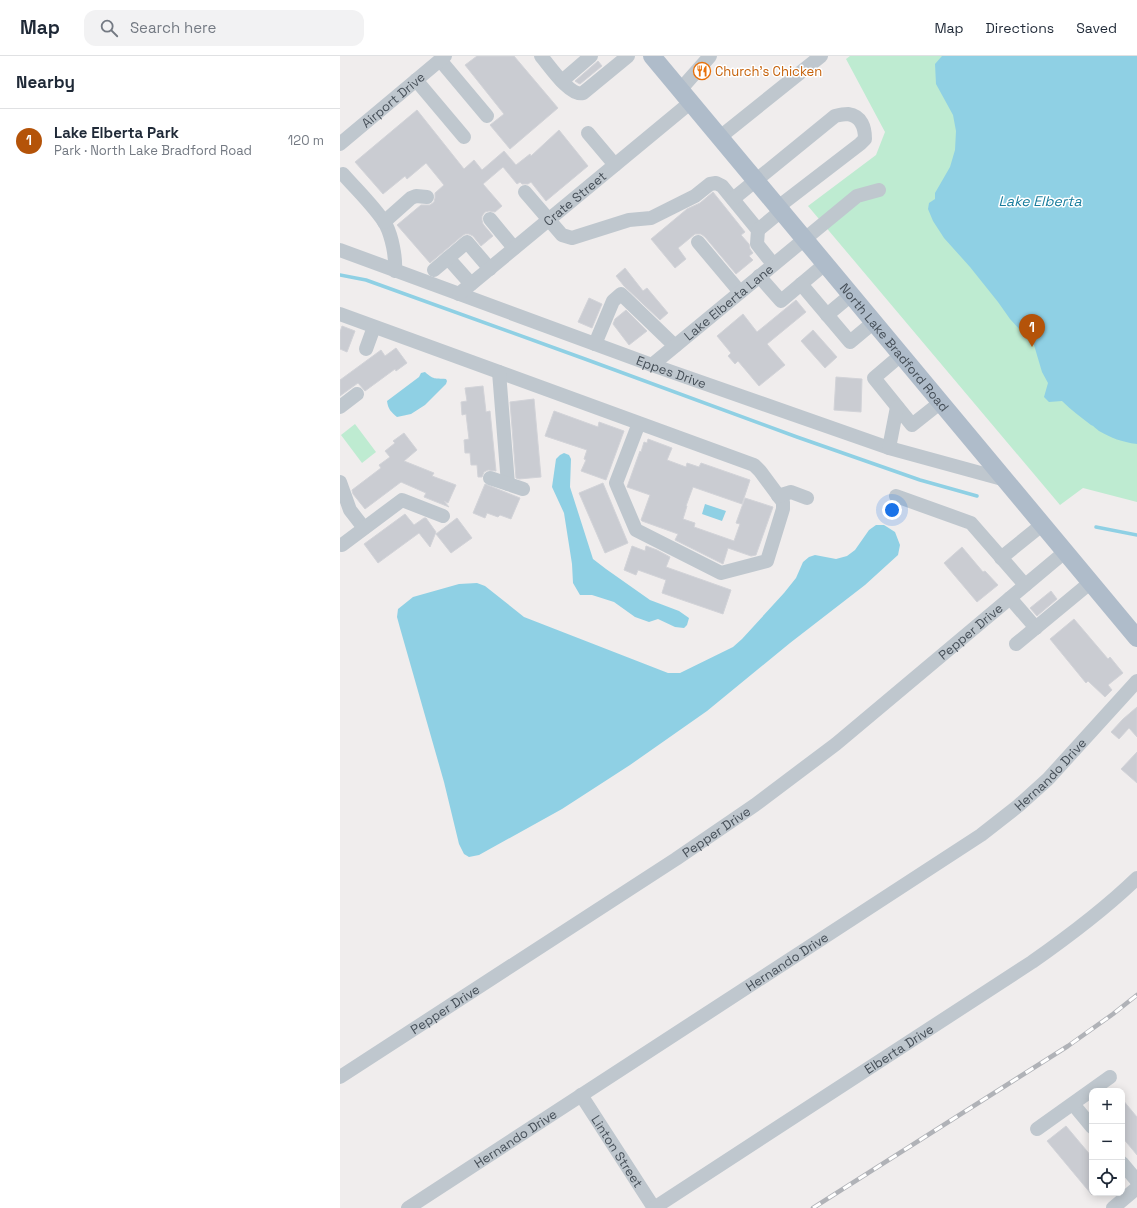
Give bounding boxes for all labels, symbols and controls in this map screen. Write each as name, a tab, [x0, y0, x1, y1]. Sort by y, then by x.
search box	[84, 10, 364, 46]
text: Map	[20, 15, 60, 40]
icon: search	[98, 17, 120, 39]
text: Search here	[130, 18, 216, 37]
text: Map	[934, 19, 964, 37]
text: Directions	[986, 19, 1054, 37]
text: Saved	[1076, 19, 1117, 37]
restaurant icon: Church's Chicken	[692, 61, 712, 81]
place label: Church's Chicken	[715, 63, 822, 80]
street label: Airport Drive	[357, 68, 428, 131]
text: Nearby	[16, 71, 75, 93]
text: Lake Elberta Park	[54, 123, 179, 142]
text: 1	[26, 132, 32, 149]
text: 120 m	[288, 132, 324, 149]
text: Park · North Lake Bradford Road	[54, 142, 252, 159]
street label: Crate Street	[540, 167, 610, 229]
water label: Lake Elberta	[998, 192, 1082, 210]
street label: Lake Elberta Lane	[680, 260, 777, 344]
street label: North Lake Bradford Road	[836, 279, 953, 415]
pin: 1	[1019, 314, 1045, 347]
street label: Eppes Drive	[634, 351, 709, 392]
your location	[882, 500, 902, 520]
street label: Pepper Drive	[935, 599, 1006, 663]
street label: Hernando Drive	[1010, 734, 1090, 814]
street label: Pepper Drive	[679, 802, 754, 861]
street label: Hernando Drive	[742, 928, 831, 995]
street label: Pepper Drive	[407, 980, 483, 1038]
street label: Elberta Drive	[861, 1020, 937, 1078]
map controls	[1089, 1088, 1125, 1196]
button: +	[1089, 1088, 1125, 1124]
street label: Hernando Drive	[471, 1105, 560, 1171]
street label: Linton Street	[588, 1112, 647, 1191]
button: −	[1089, 1124, 1125, 1160]
button: locate	[1089, 1160, 1125, 1196]

